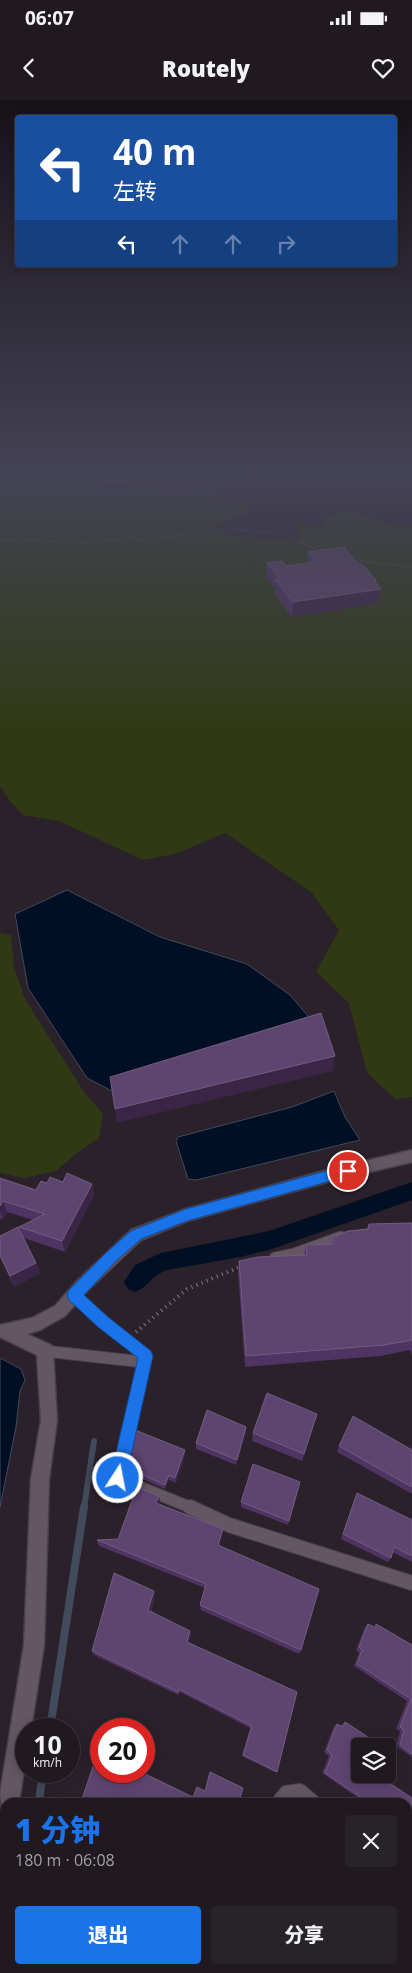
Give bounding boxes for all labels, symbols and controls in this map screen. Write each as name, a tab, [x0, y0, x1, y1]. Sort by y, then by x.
text: 06:07	[25, 5, 74, 31]
text: Routely	[162, 53, 250, 83]
icon: back	[15, 54, 43, 82]
icon: heart	[369, 54, 397, 82]
text: 40 m	[113, 128, 196, 175]
icon: left	[30, 135, 95, 200]
text: 左转	[113, 175, 157, 205]
icon: left	[113, 230, 141, 258]
icon: ahead	[166, 230, 194, 258]
icon: ahead	[219, 230, 247, 258]
icon: right	[272, 230, 300, 258]
pin	[327, 1150, 369, 1192]
icon: arrive	[334, 1157, 362, 1185]
position arrow	[91, 1451, 143, 1503]
speed limit sign: 20	[90, 1718, 155, 1783]
text: 10	[33, 1727, 62, 1761]
map controls	[351, 1738, 396, 1783]
button: layers	[351, 1738, 396, 1783]
text: km/h	[33, 1754, 62, 1771]
text: 1 分钟	[15, 1809, 100, 1850]
button: close	[345, 1815, 397, 1867]
text: 180 m · 06:08	[15, 1849, 115, 1871]
button: 退出	[15, 1906, 201, 1964]
button: 分享	[211, 1906, 397, 1964]

